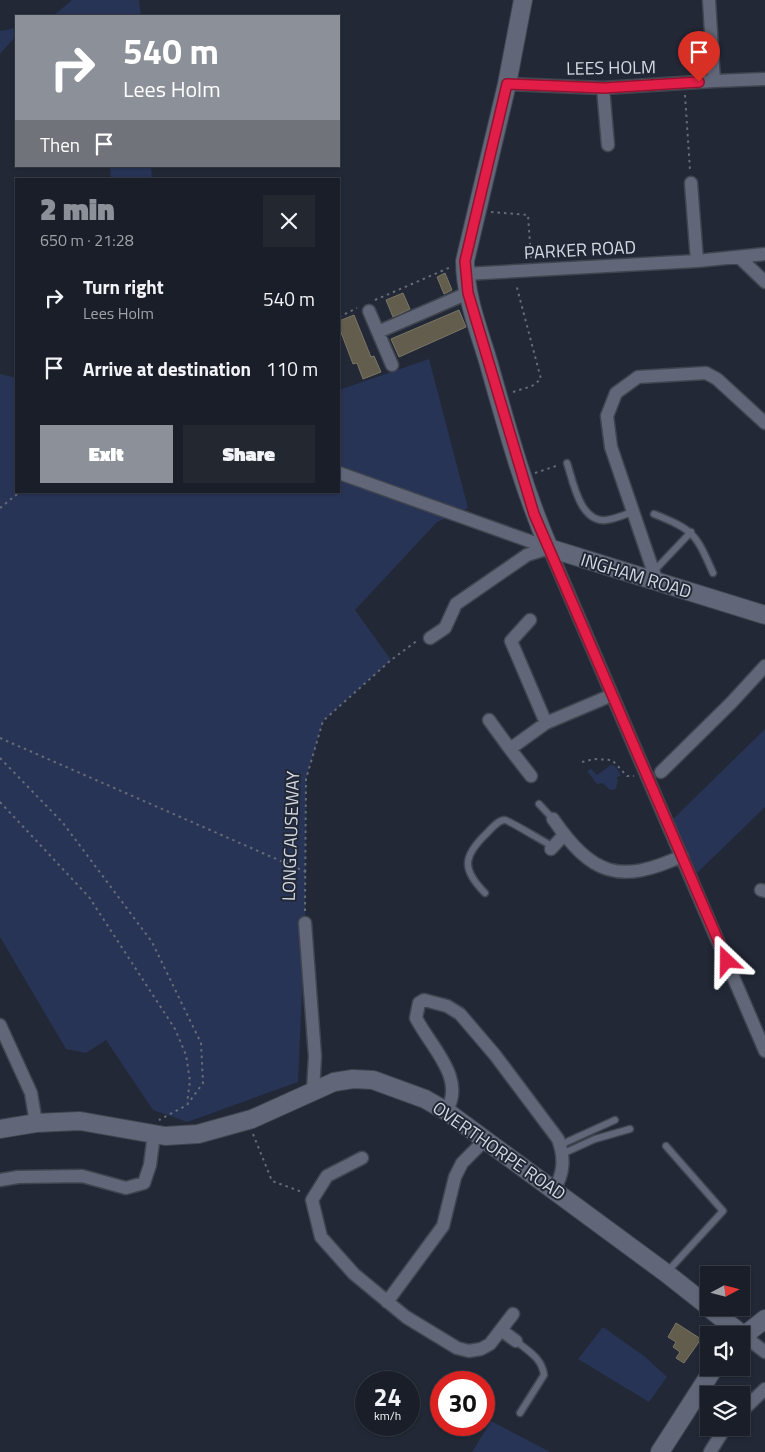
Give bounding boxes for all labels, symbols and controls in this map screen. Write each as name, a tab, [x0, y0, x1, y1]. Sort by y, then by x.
text: 540 m	[123, 24, 219, 78]
pin	[678, 31, 720, 82]
icon: right	[40, 35, 105, 100]
icon: arrive	[685, 38, 713, 66]
street label: LEES HOLM	[566, 53, 656, 82]
text: Lees Holm	[123, 72, 221, 106]
text: Then	[40, 130, 80, 159]
icon: arrive	[90, 130, 118, 158]
text: 2 min	[40, 186, 115, 232]
button: close	[263, 195, 315, 247]
text: 650 m · 21:28	[40, 228, 134, 252]
street label: PARKER ROAD	[523, 233, 637, 266]
text: Turn right	[83, 272, 164, 301]
icon: right	[40, 284, 68, 312]
text: 540 m	[263, 284, 315, 313]
text: Lees Holm	[83, 301, 154, 325]
icon: arrive	[40, 354, 68, 382]
text: Arrive at destination	[83, 354, 251, 383]
text: 110 m	[266, 354, 318, 383]
button: Exit	[40, 425, 173, 483]
button: Share	[183, 425, 315, 483]
street label: INGHAM ROAD	[577, 546, 695, 605]
street label: LONGCAUSEWAY	[275, 770, 306, 902]
position arrow	[700, 934, 752, 986]
street label: OVERTHORPE ROAD	[427, 1094, 571, 1207]
north arrow	[700, 1266, 750, 1316]
map controls	[700, 1266, 750, 1436]
button: sound	[700, 1326, 750, 1376]
speed limit sign: 30	[430, 1371, 495, 1436]
text: 24	[373, 1378, 402, 1416]
button: layers	[700, 1386, 750, 1436]
text: km/h	[374, 1406, 401, 1425]

